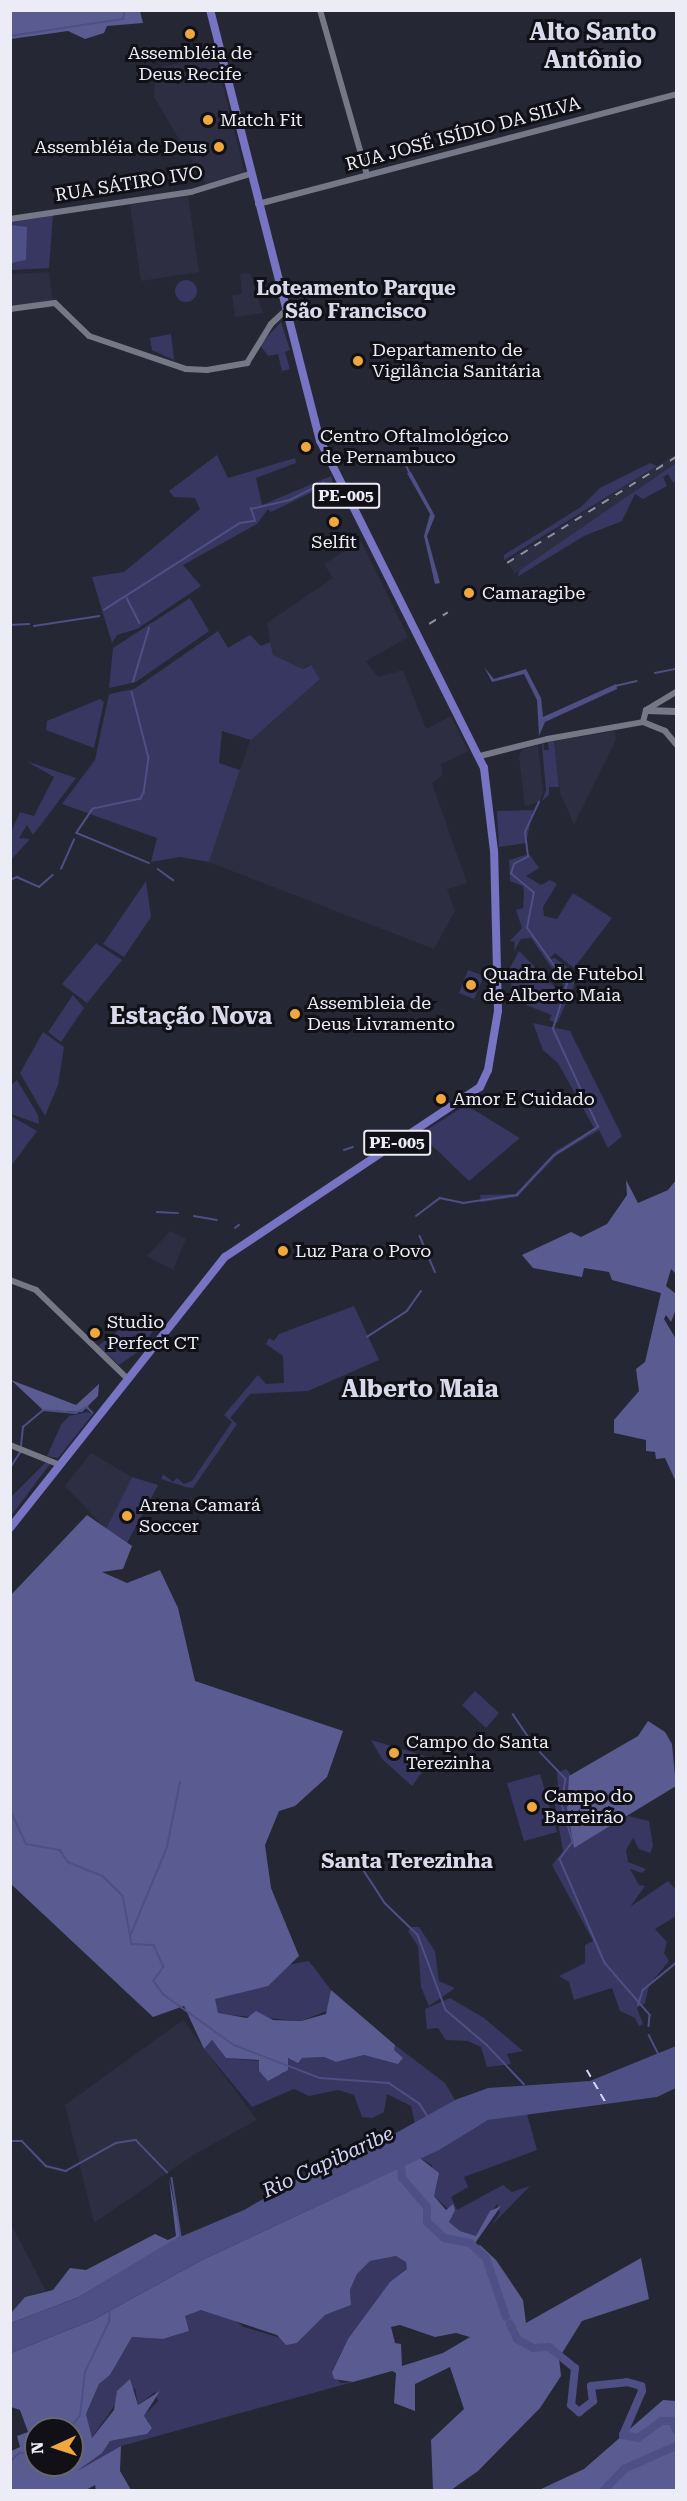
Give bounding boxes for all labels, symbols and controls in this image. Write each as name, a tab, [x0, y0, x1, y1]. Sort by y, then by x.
district label: Alto Santo Antônio	[530, 19, 656, 75]
marker: Assembléia de Deus Recife	[183, 27, 197, 41]
place label: Assembléia de Deus Recife	[128, 43, 252, 86]
street label: RUA JOSÉ ISÍDIO DA SILVA	[343, 92, 583, 176]
place label: Match Fit	[220, 109, 303, 131]
marker: Match Fit	[201, 113, 215, 127]
place label: Assembléia de Deus	[35, 136, 207, 158]
marker: Assembléia de Deus	[212, 140, 226, 154]
street label: RUA SÁTIRO IVO	[54, 162, 204, 206]
district label: Loteamento Parque São Francisco	[256, 277, 456, 324]
place label: Departamento de Vigilância Sanitária	[372, 340, 541, 382]
marker: Departamento de Vigilância Sanitária	[349, 352, 367, 370]
place label: Centro Oftalmológico de Pernambuco	[320, 426, 509, 468]
marker: Centro Oftalmológico de Pernambuco	[297, 438, 315, 456]
road number: PE-005	[312, 483, 380, 509]
marker: Selfit	[327, 515, 341, 529]
place label: Selfit	[311, 531, 357, 553]
place label: Camaragibe	[482, 582, 585, 604]
marker: Camaragibe	[460, 584, 478, 602]
place label: Quadra de Futebol de Alberto Maia	[483, 964, 644, 1006]
marker: Quadra de Futebol de Alberto Maia	[464, 978, 478, 992]
place label: Assembleia de Deus Livramento	[307, 993, 455, 1036]
district label: Estação Nova	[110, 1003, 272, 1031]
marker: Assembleia de Deus Livramento	[288, 1007, 302, 1021]
place label: Amor E Cuidado	[453, 1088, 595, 1110]
marker: Amor E Cuidado	[434, 1092, 448, 1106]
road number: PE-005	[362, 1130, 432, 1156]
place label: Luz Para o Povo	[295, 1240, 431, 1262]
marker: Luz Para o Povo	[276, 1244, 290, 1258]
place label: Studio Perfect CT	[107, 1312, 199, 1354]
marker: Studio Perfect CT	[88, 1326, 102, 1340]
district label: Alberto Maia	[341, 1376, 499, 1404]
place label: Arena Camará Soccer	[139, 1495, 260, 1538]
marker: Arena Camará Soccer	[120, 1509, 134, 1523]
place label: Campo do Santa Terezinha	[406, 1732, 549, 1774]
marker: Campo do Santa Terezinha	[387, 1746, 401, 1760]
place label: Campo do Barreirão	[544, 1786, 633, 1828]
marker: Campo do Barreirão	[525, 1800, 539, 1814]
district label: Santa Terezinha	[321, 1848, 493, 1874]
water label: Rio Capibaribe	[259, 2121, 397, 2203]
north arrow	[24, 2417, 84, 2477]
text: N	[28, 2441, 47, 2455]

